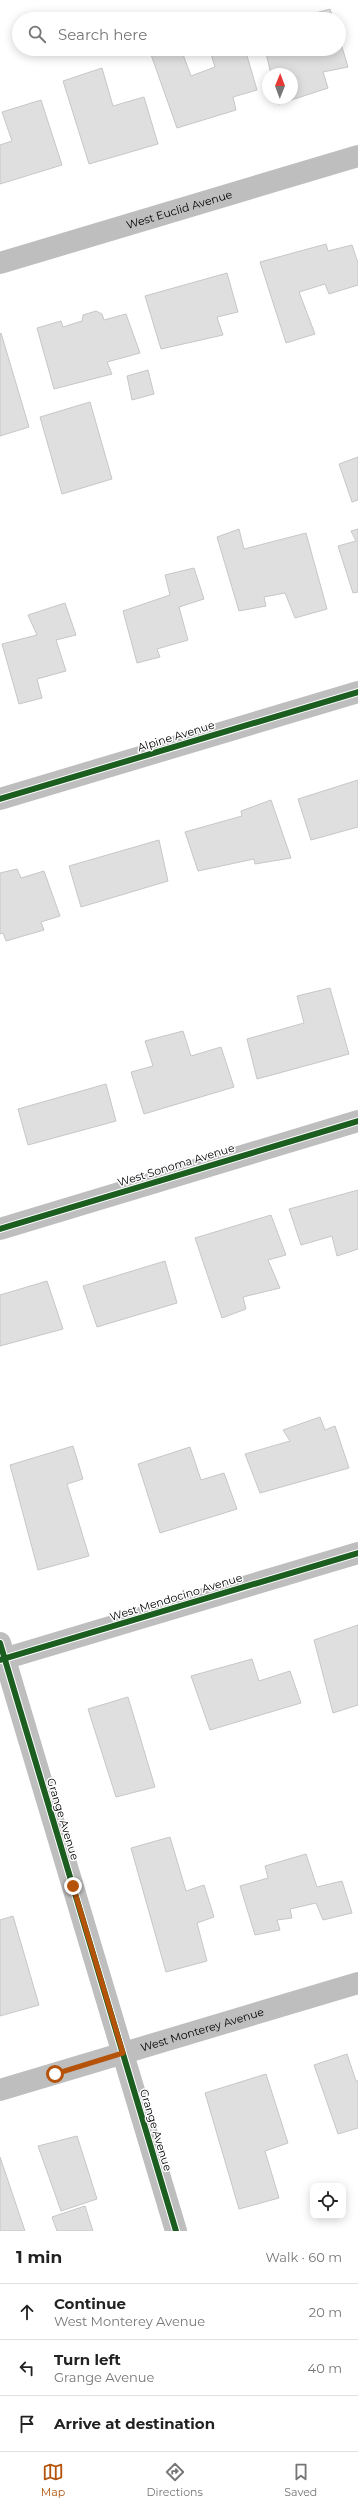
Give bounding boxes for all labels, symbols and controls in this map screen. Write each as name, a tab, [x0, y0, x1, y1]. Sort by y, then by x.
search box	[12, 12, 346, 56]
icon: search	[26, 23, 48, 45]
text: Search here	[58, 25, 147, 44]
north arrow	[262, 68, 298, 104]
street label: West Euclid Avenue	[125, 187, 234, 232]
street label: Alpine Avenue	[136, 718, 217, 754]
street label: West Sonoma Avenue	[116, 1140, 236, 1189]
street label: West Mendocino Avenue	[108, 1570, 244, 1624]
street label: Grange Avenue	[44, 1776, 82, 1862]
route end	[64, 1877, 82, 1895]
street label: West Monterey Avenue	[139, 2004, 266, 2055]
route start	[46, 2065, 64, 2083]
street label: Grange Avenue	[137, 2087, 175, 2173]
map controls	[310, 2183, 346, 2219]
button: locate	[310, 2183, 346, 2219]
text: 1 min	[16, 2247, 62, 2267]
text: Walk · 60 m	[266, 2249, 342, 2265]
text: Continue	[54, 2294, 126, 2313]
icon: ahead	[16, 2301, 38, 2323]
text: 20 m	[309, 2304, 342, 2320]
text: West Monterey Avenue	[54, 2313, 205, 2329]
text: Turn left	[54, 2350, 121, 2369]
icon: left	[16, 2357, 38, 2379]
text: 40 m	[308, 2360, 342, 2376]
text: Grange Avenue	[54, 2369, 154, 2385]
icon: arrive	[16, 2413, 38, 2435]
text: Arrive at destination	[54, 2414, 215, 2433]
tab: Map	[41, 2461, 65, 2499]
tab: Directions	[147, 2461, 203, 2499]
tab: Saved	[284, 2461, 317, 2499]

